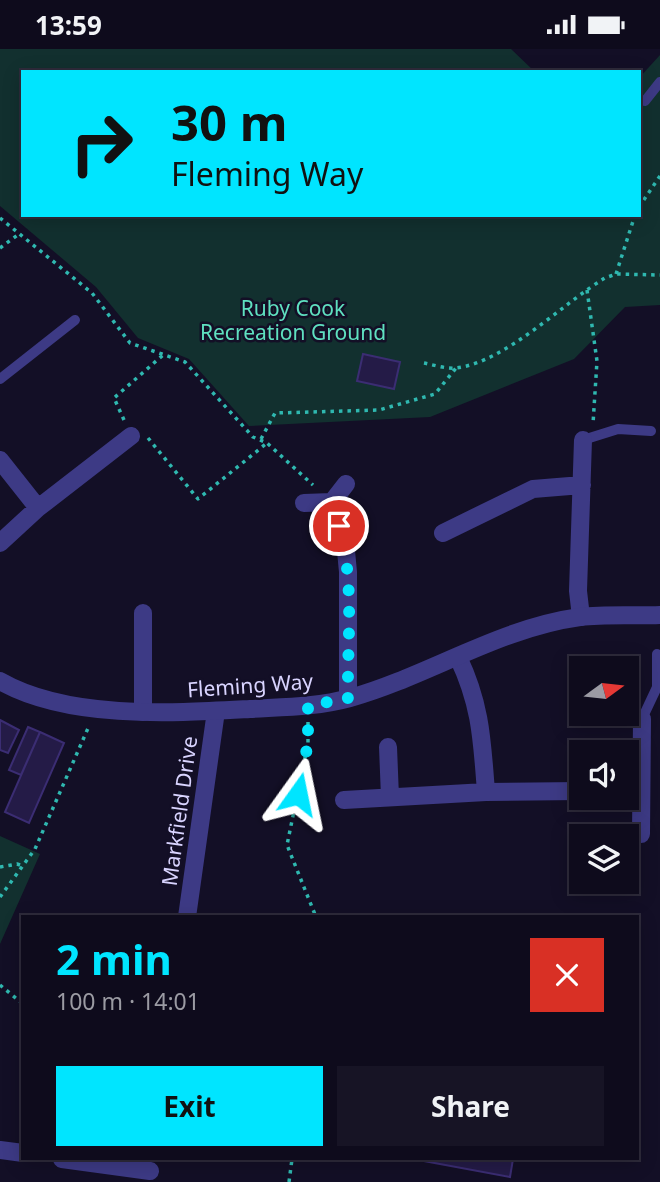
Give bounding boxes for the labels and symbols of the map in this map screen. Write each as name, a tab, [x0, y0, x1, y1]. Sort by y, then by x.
park label: Ruby Cook Recreation Ground	[200, 294, 386, 346]
pin	[309, 496, 369, 556]
north arrow	[569, 656, 639, 726]
street label: Fleming Way	[186, 667, 314, 703]
street label: Markfield Drive	[155, 734, 203, 888]
position arrow	[261, 757, 335, 831]

